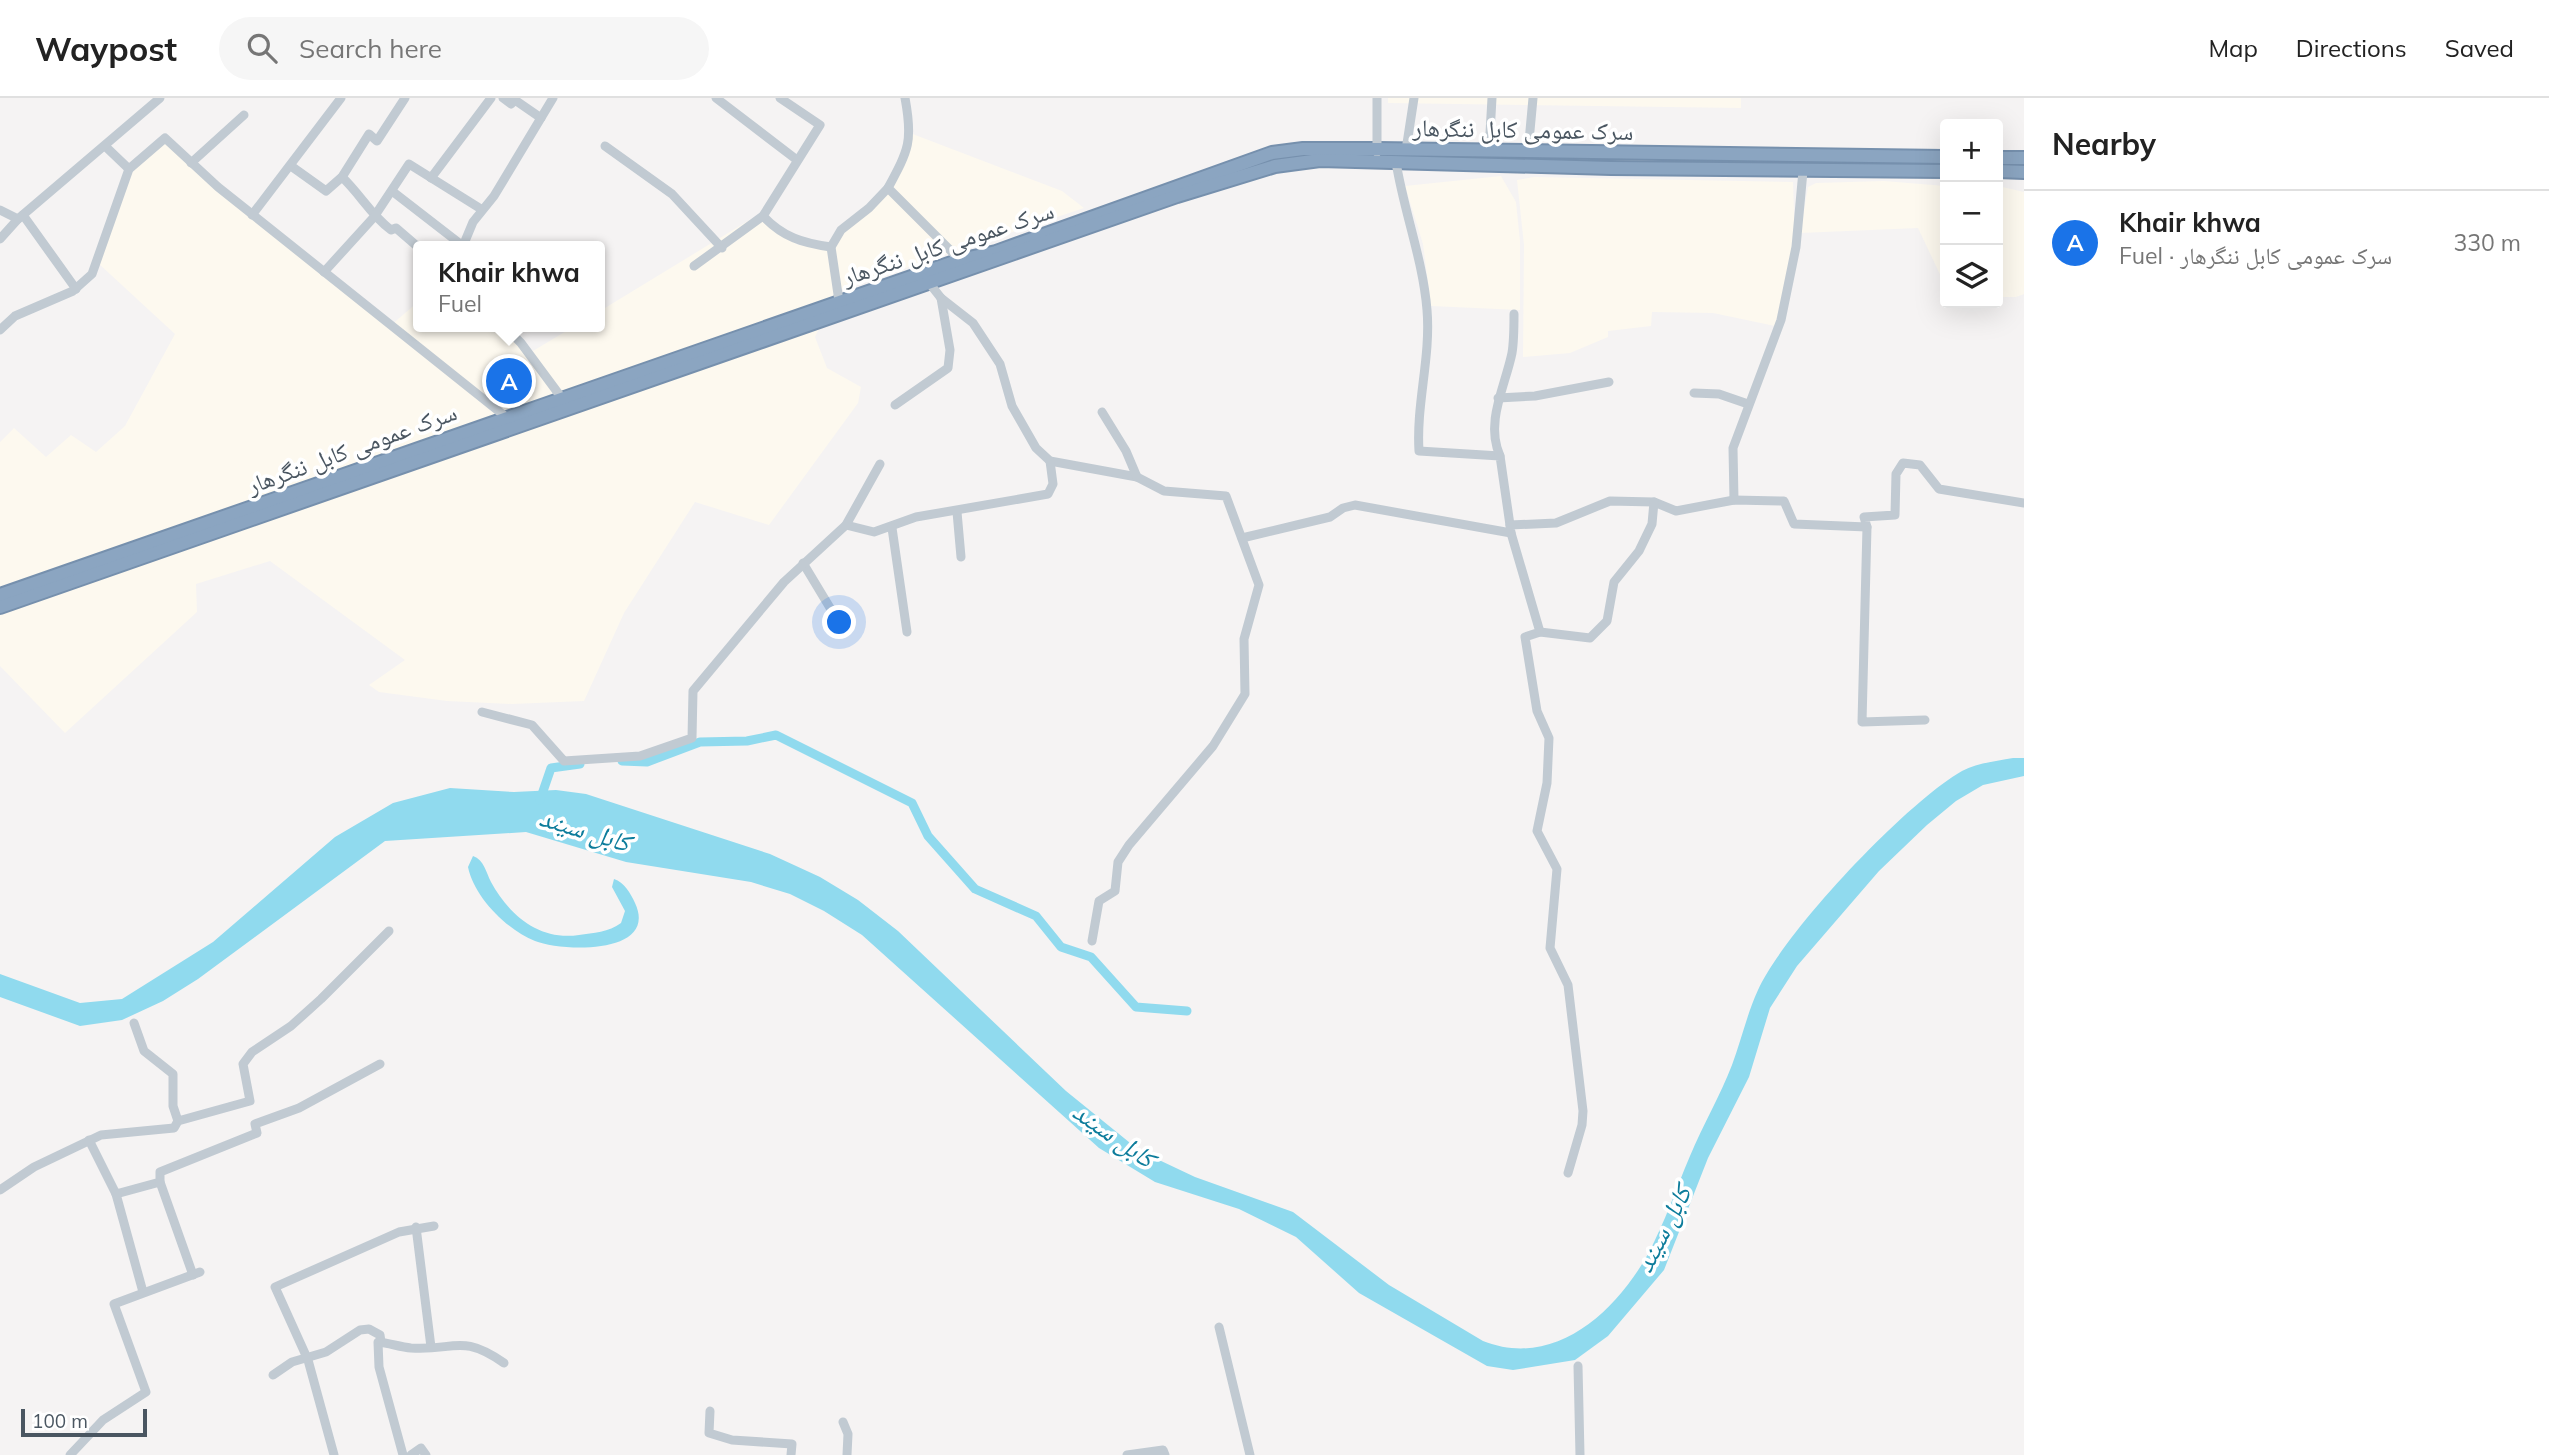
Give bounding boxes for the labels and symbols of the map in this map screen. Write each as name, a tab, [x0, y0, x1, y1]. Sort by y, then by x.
street label: سرک عمومی کابل ننگرهار	[1411, 112, 1634, 146]
street label: سرک عمومی کابل ننگرهار	[837, 195, 1057, 292]
pin: A	[486, 355, 532, 407]
street label: سرک عمومی کابل ننگرهار	[242, 396, 461, 500]
your location	[822, 605, 856, 639]
water label: کابل سيند	[536, 800, 638, 860]
water label: کابل سيند	[1067, 1094, 1165, 1177]
water label: کابل سيند	[1627, 1176, 1700, 1278]
scale bar	[21, 1406, 147, 1438]

